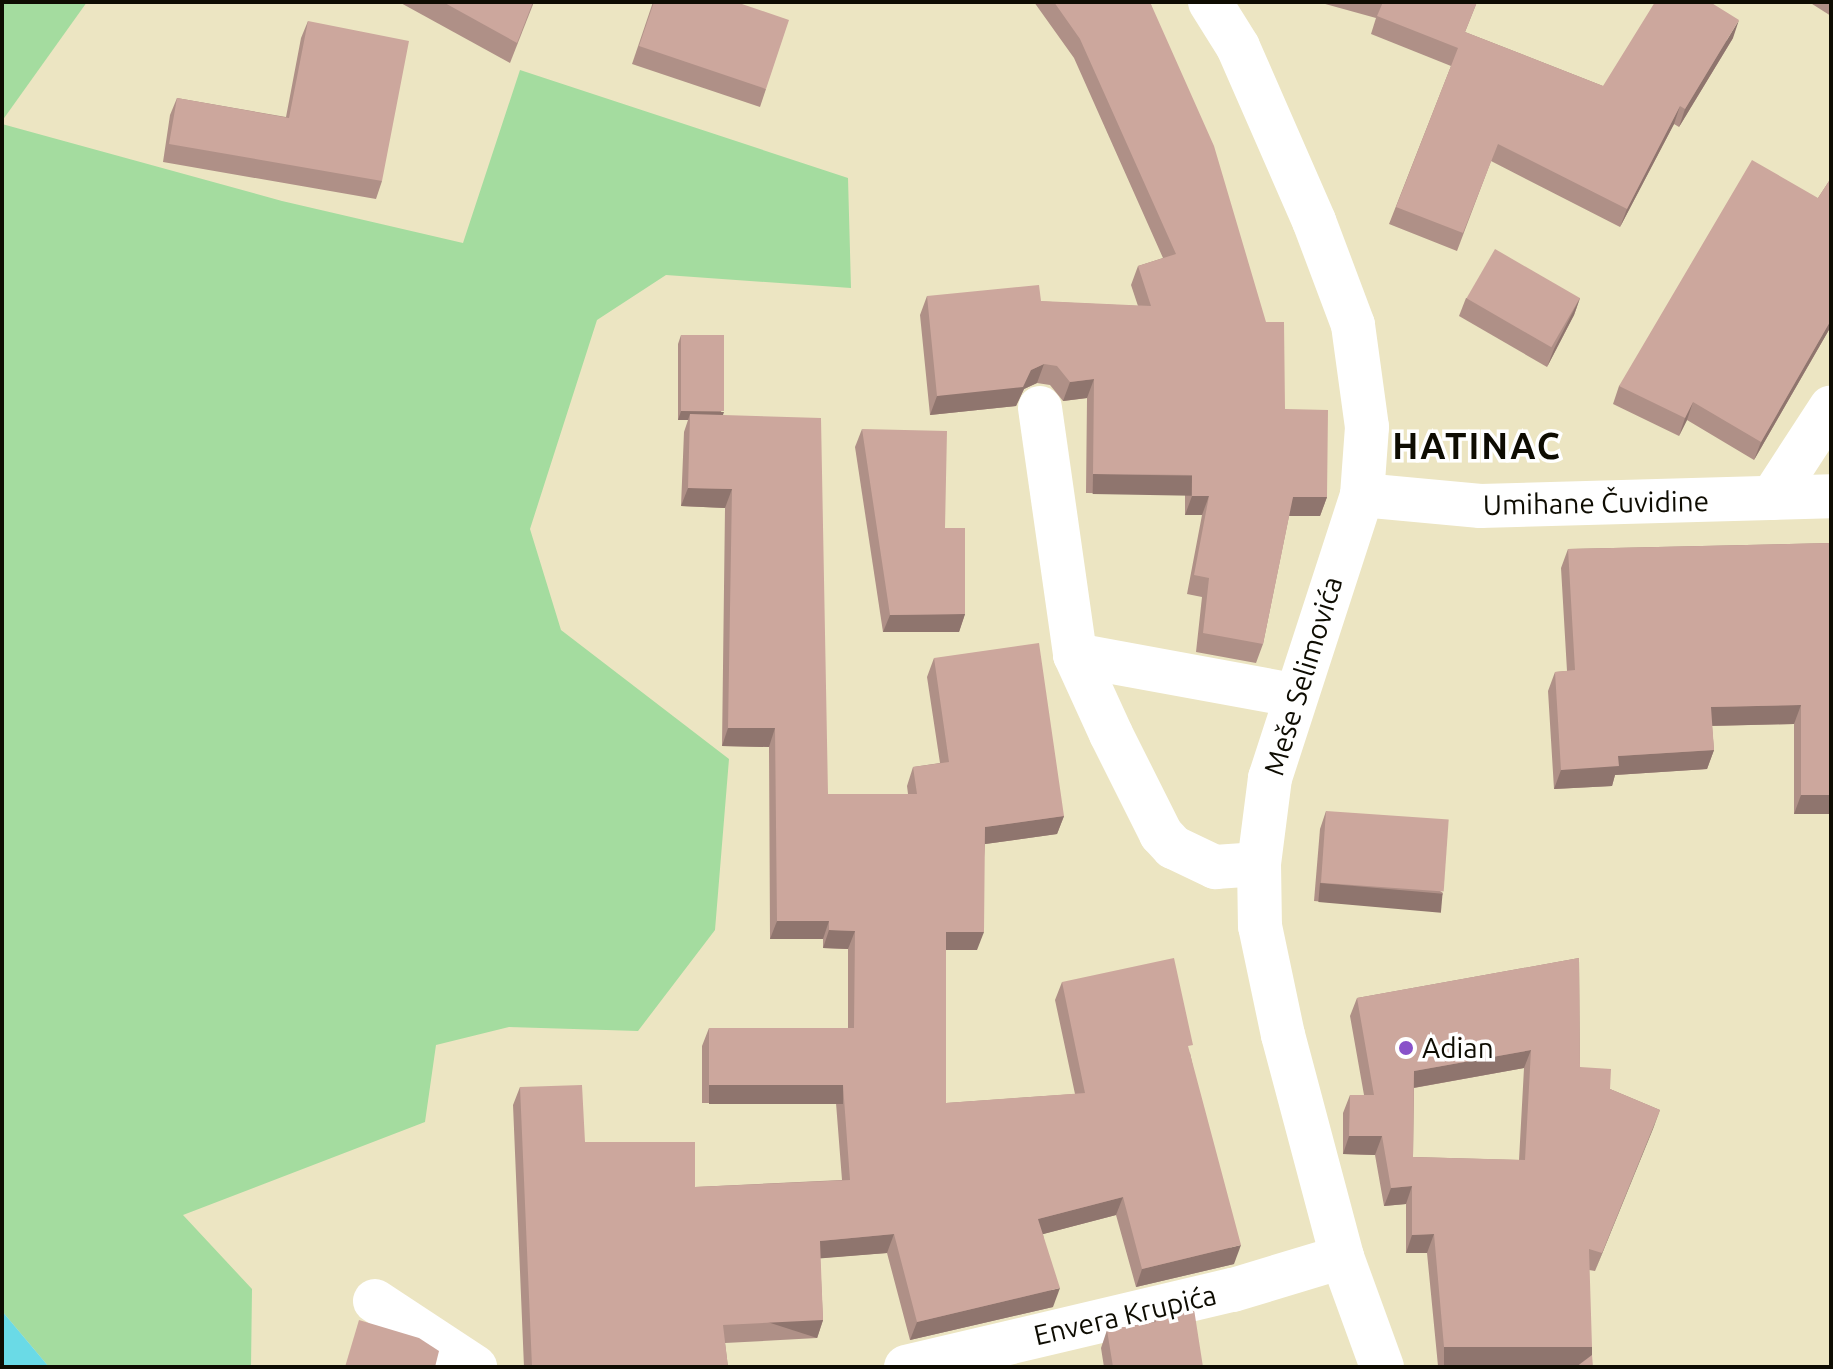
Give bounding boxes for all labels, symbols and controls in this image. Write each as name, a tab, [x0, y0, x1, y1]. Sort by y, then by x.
district label: HATINAC	[1392, 424, 1562, 468]
street label: Umihane Čuvidine	[1483, 484, 1709, 522]
street label: Meše Selimovića	[1257, 572, 1349, 780]
place label: Adian	[1422, 1031, 1494, 1065]
marker: Adian	[1397, 1039, 1415, 1057]
street label: Envera Krupića	[1030, 1278, 1220, 1352]

